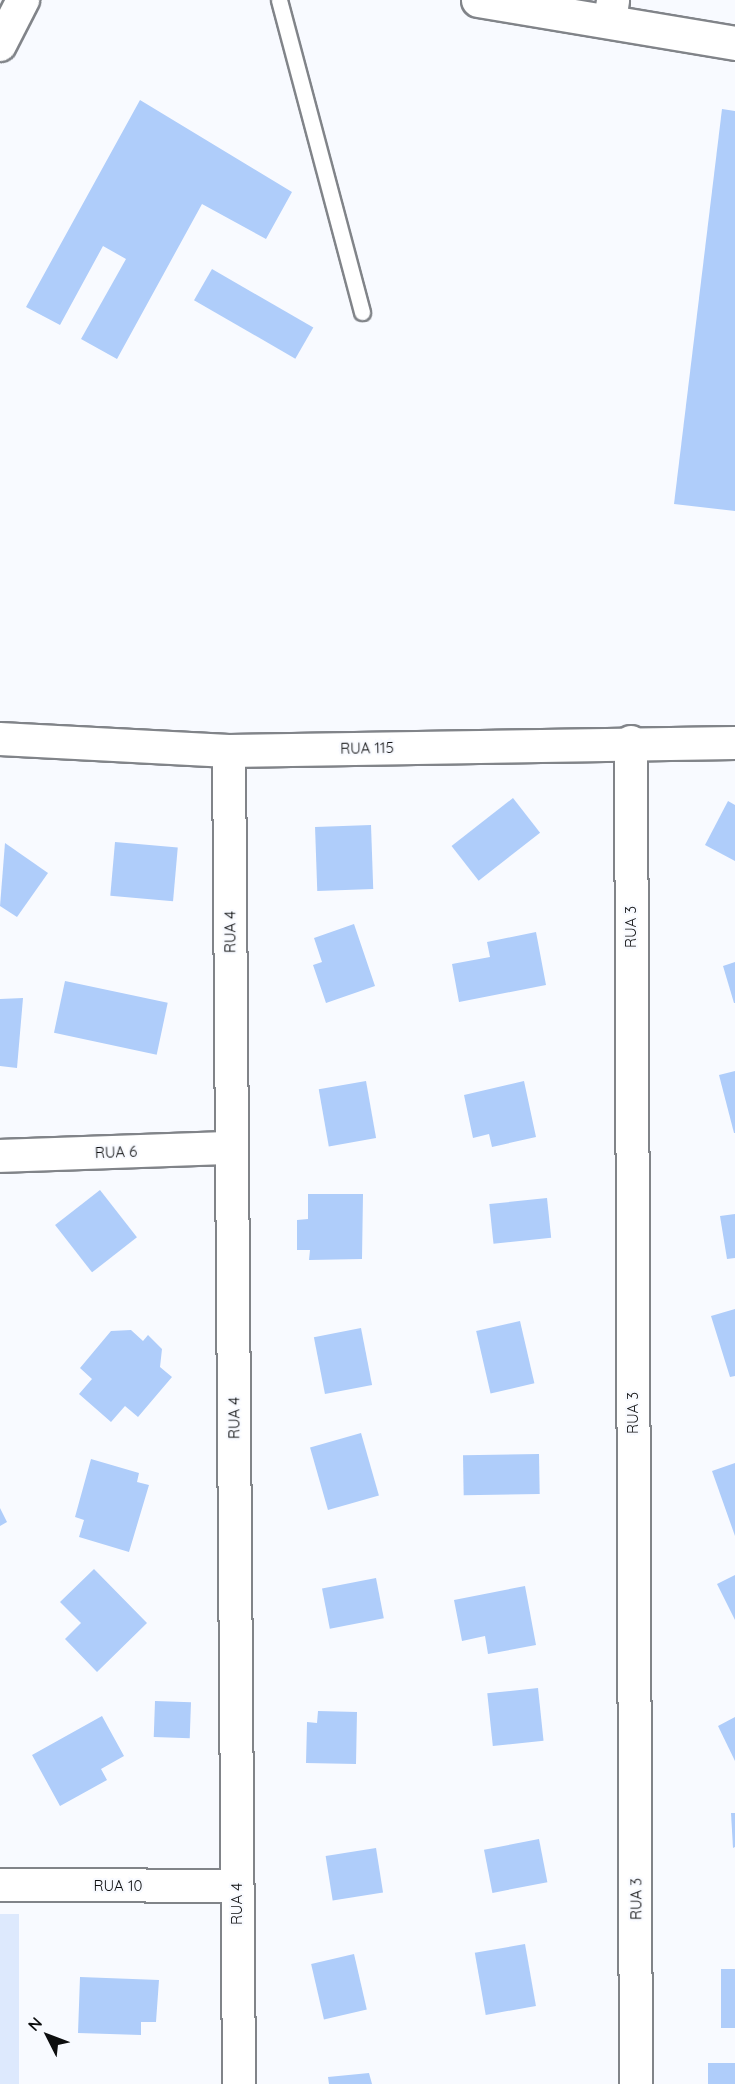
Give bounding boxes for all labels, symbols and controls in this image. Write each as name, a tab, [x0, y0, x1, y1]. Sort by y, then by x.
street label: RUA 115	[340, 739, 394, 757]
street label: RUA 3	[622, 906, 640, 948]
street label: RUA 4	[221, 911, 239, 953]
street label: RUA 6	[95, 1142, 137, 1162]
street label: RUA 3	[624, 1392, 642, 1434]
street label: RUA 4	[225, 1397, 243, 1439]
street label: RUA 10	[94, 1877, 142, 1895]
street label: RUA 3	[627, 1878, 645, 1920]
street label: RUA 4	[228, 1883, 246, 1925]
north arrow	[18, 2006, 78, 2066]
text: N	[23, 2013, 46, 2035]

